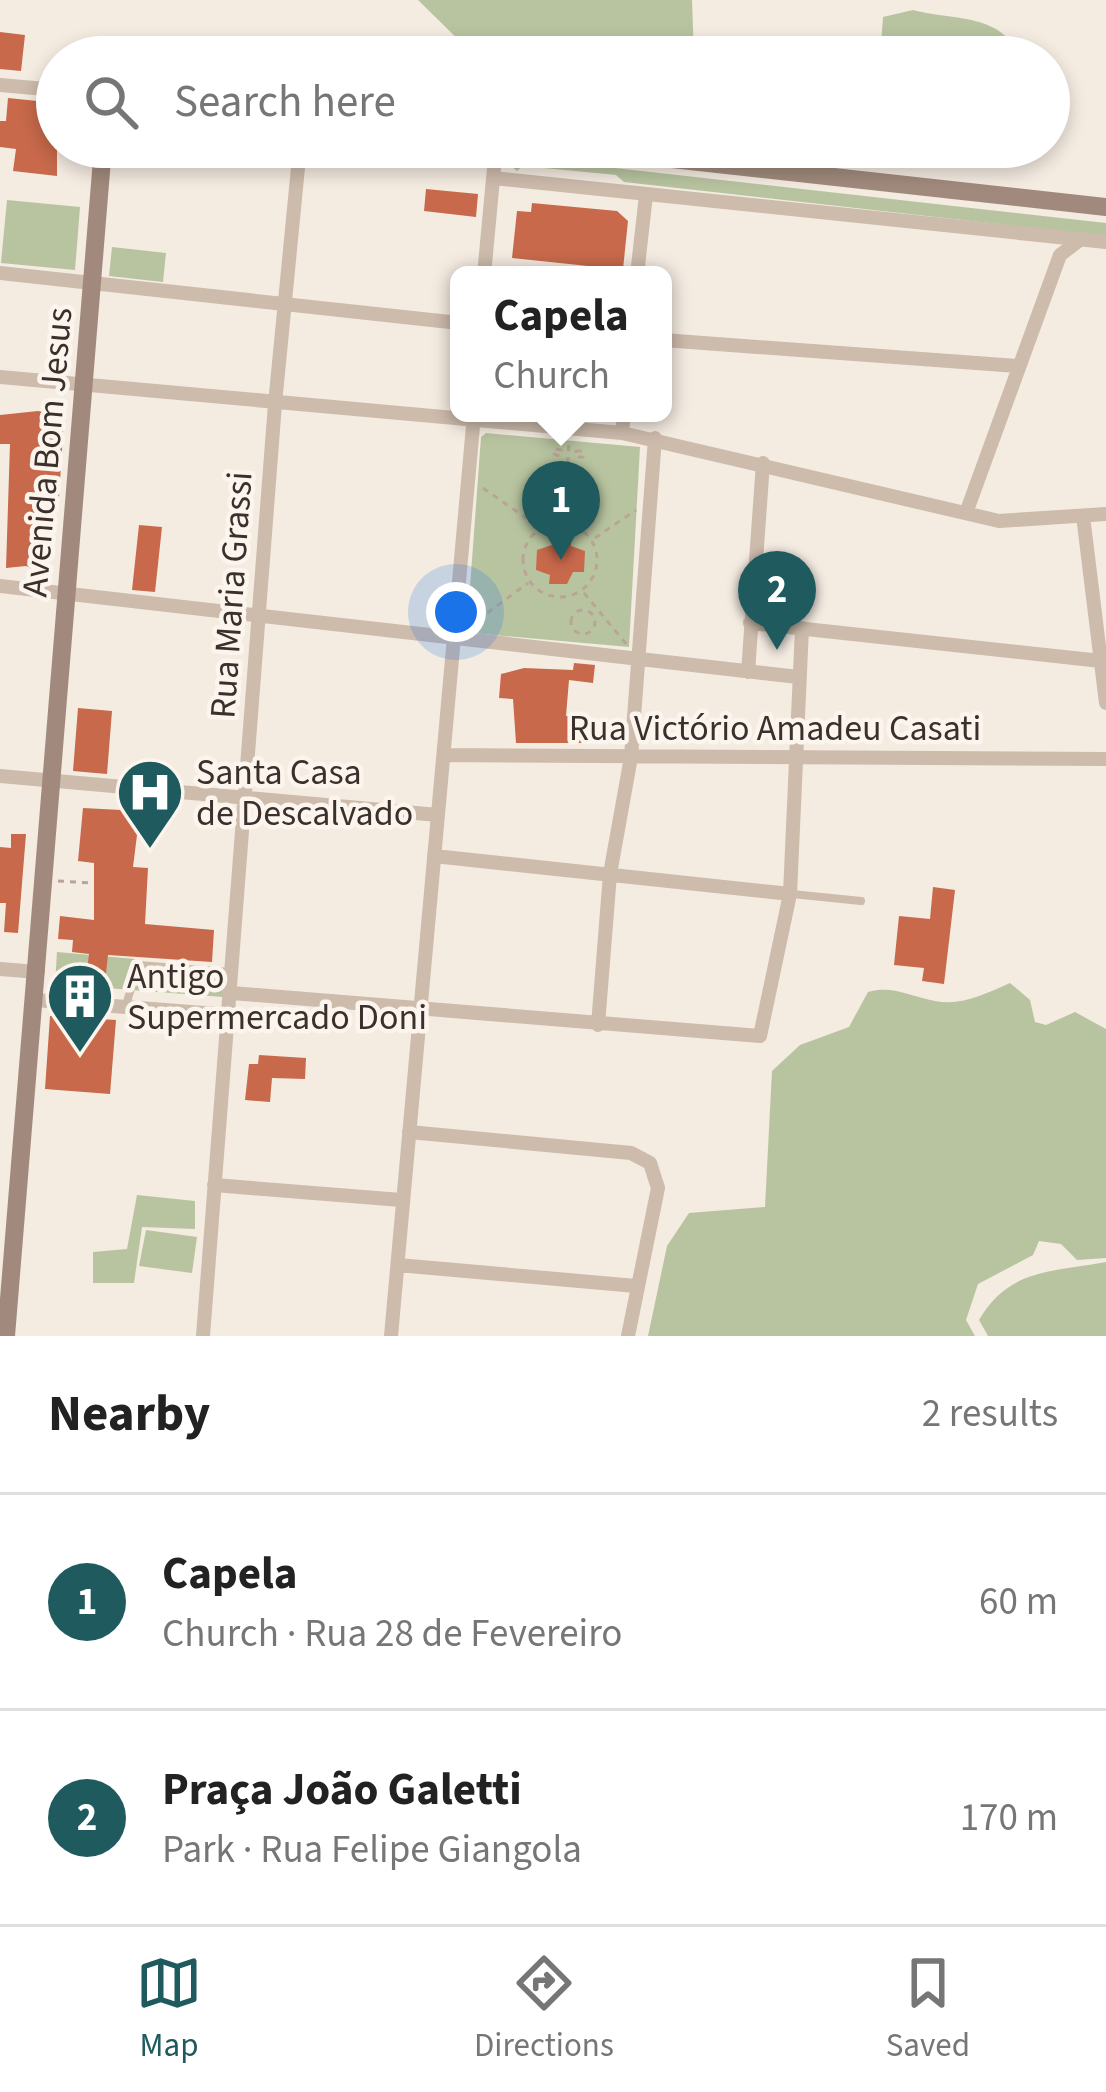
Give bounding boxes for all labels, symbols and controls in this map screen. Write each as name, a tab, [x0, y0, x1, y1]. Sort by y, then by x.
search box	[36, 36, 1070, 168]
icon: search	[78, 69, 144, 135]
text: Search here	[174, 70, 396, 134]
popup	[450, 266, 672, 422]
text: Capela	[493, 284, 629, 348]
street label: Avenida Bom Jesus	[9, 305, 86, 599]
text: Church	[493, 348, 610, 404]
pin: 1	[522, 461, 600, 560]
street label: Rua Maria Grassi	[197, 470, 266, 720]
pin: 2	[738, 551, 816, 650]
your location	[426, 582, 486, 642]
street label: Rua Victório Amadeu Casati	[569, 703, 981, 754]
place label: Santa Casa de Descalvado	[196, 747, 413, 839]
hospital icon: Santa Casa de Descalvado	[115, 757, 185, 851]
place label: Antigo Supermercado Doni	[127, 951, 427, 1043]
building icon: Antigo Supermercado Doni	[45, 961, 115, 1055]
text: Nearby	[48, 1378, 210, 1450]
text: 2 results	[922, 1386, 1058, 1442]
text: Capela	[162, 1542, 298, 1606]
text: 1	[77, 1574, 97, 1630]
text: 60 m	[979, 1574, 1058, 1630]
text: Church · Rua 28 de Fevereiro	[162, 1606, 622, 1662]
text: Praça João Galetti	[162, 1758, 522, 1822]
text: 2	[77, 1790, 97, 1846]
text: 170 m	[960, 1790, 1058, 1846]
text: Park · Rua Felipe Giangola	[162, 1822, 582, 1878]
tab: Map	[136, 1950, 202, 2069]
tab: Directions	[474, 1950, 614, 2069]
tab: Saved	[886, 1950, 970, 2069]

